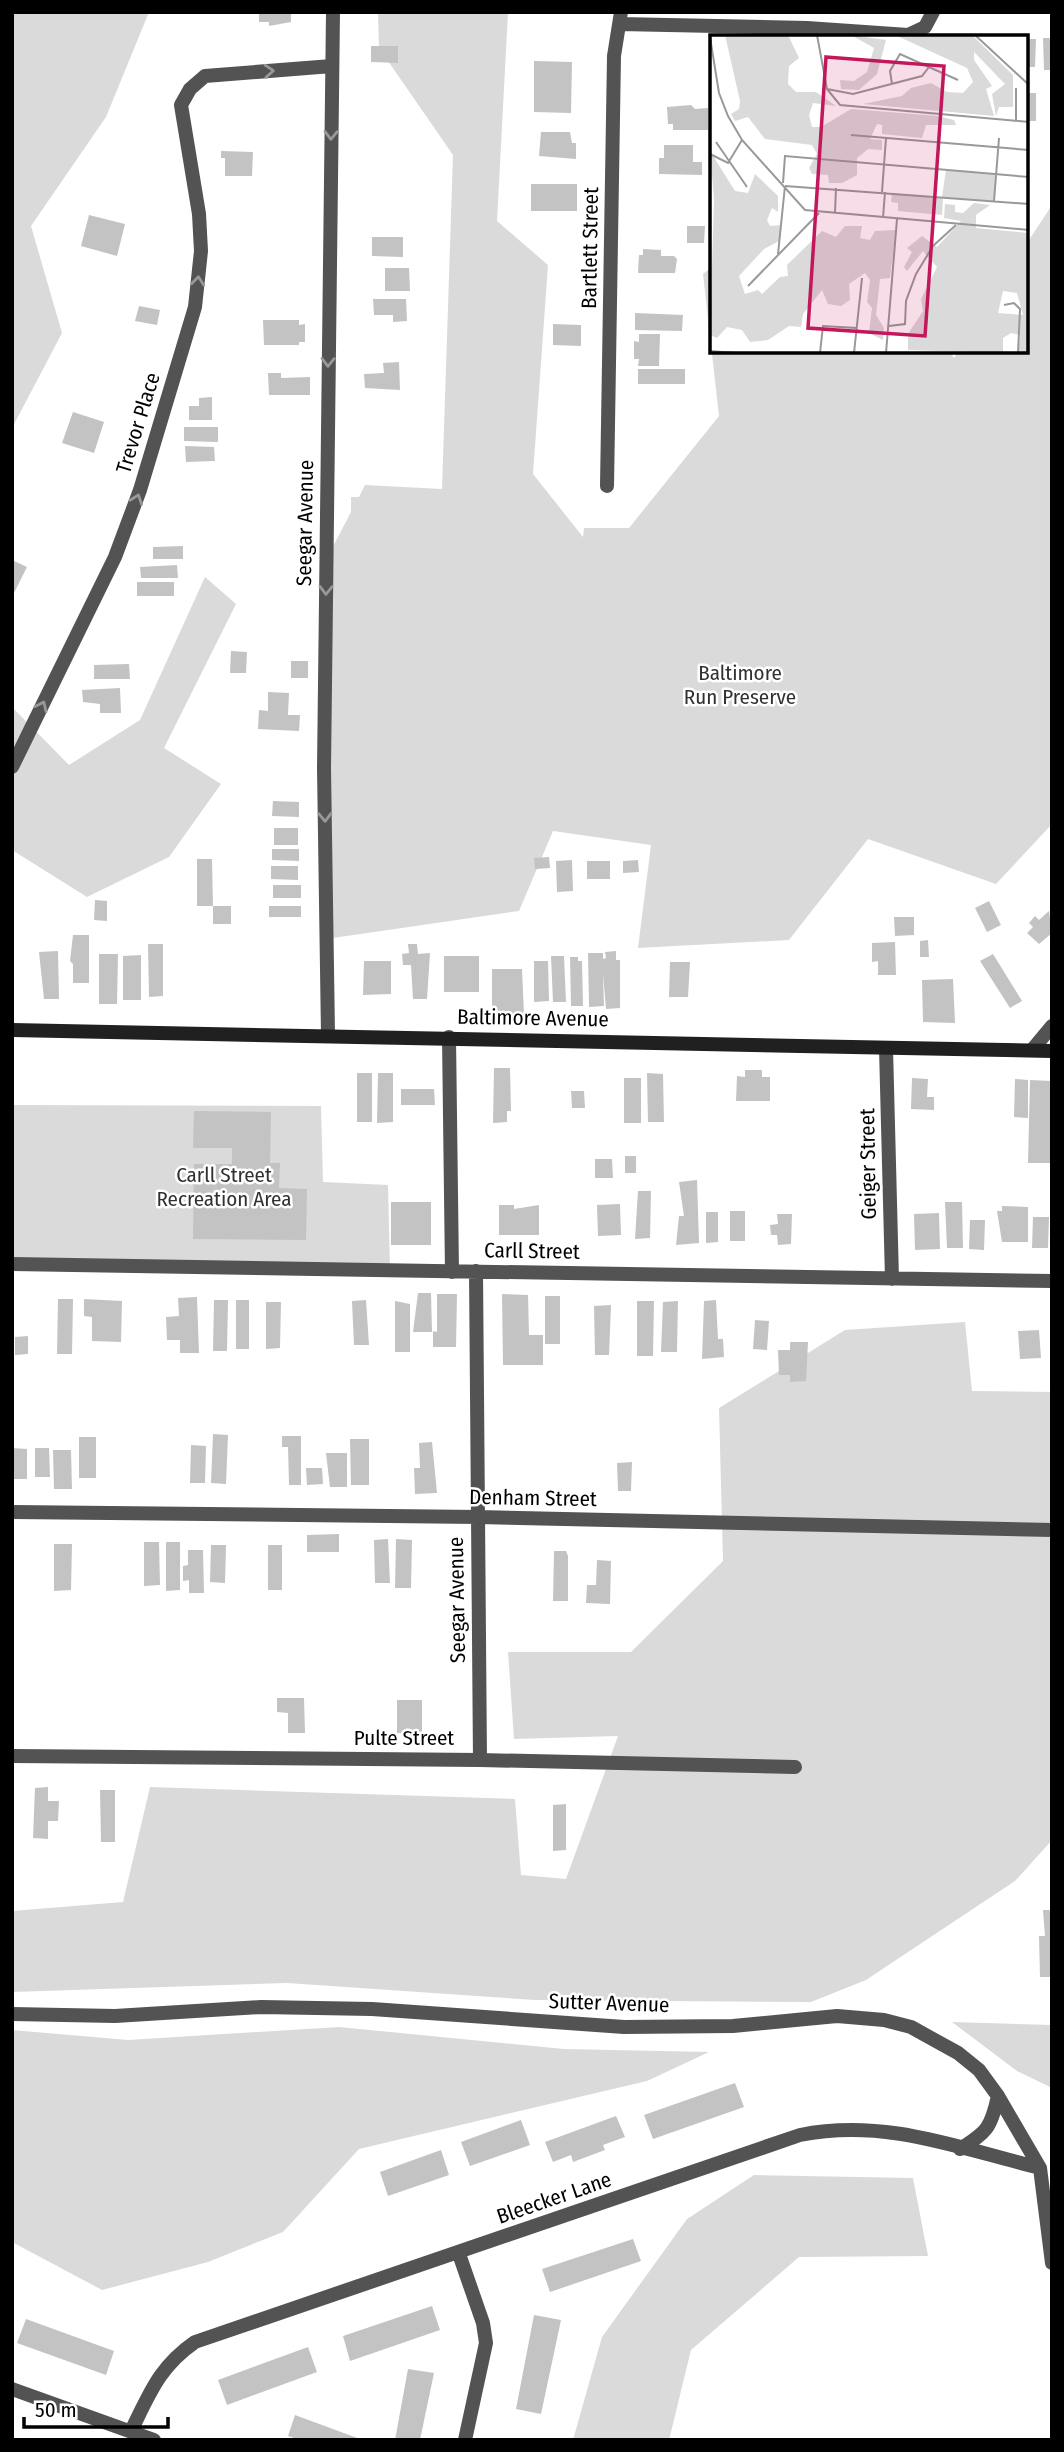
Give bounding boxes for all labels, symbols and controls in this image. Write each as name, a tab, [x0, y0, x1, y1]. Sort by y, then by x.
inset map	[710, 35, 1029, 354]
one-way arrow	[264, 64, 275, 79]
one-way arrow	[323, 130, 339, 140]
street label: Bartlett Street	[576, 187, 604, 309]
one-way arrow	[190, 275, 205, 286]
one-way arrow	[320, 357, 336, 368]
street label: Trevor Place	[110, 369, 166, 477]
street label: Seegar Avenue	[291, 460, 319, 586]
one-way arrow	[129, 494, 143, 506]
one-way arrow	[318, 585, 334, 595]
park label: Baltimore Run Preserve	[684, 660, 796, 710]
one-way arrow	[33, 701, 47, 713]
one-way arrow	[317, 812, 332, 823]
street label: Baltimore Avenue	[457, 1004, 609, 1032]
street label: Geiger Street	[854, 1108, 882, 1220]
park label: Carll Street Recreation Area	[156, 1162, 292, 1212]
street label: Carll Street	[484, 1237, 580, 1265]
street label: Denham Street	[469, 1484, 597, 1512]
street label: Seegar Avenue	[443, 1537, 471, 1663]
street label: Pulte Street	[354, 1725, 454, 1751]
street label: Sutter Avenue	[548, 1988, 670, 2018]
street label: Bleecker Lane	[493, 2166, 615, 2230]
scale bar	[24, 2386, 168, 2430]
text: 50 m	[35, 2397, 77, 2423]

